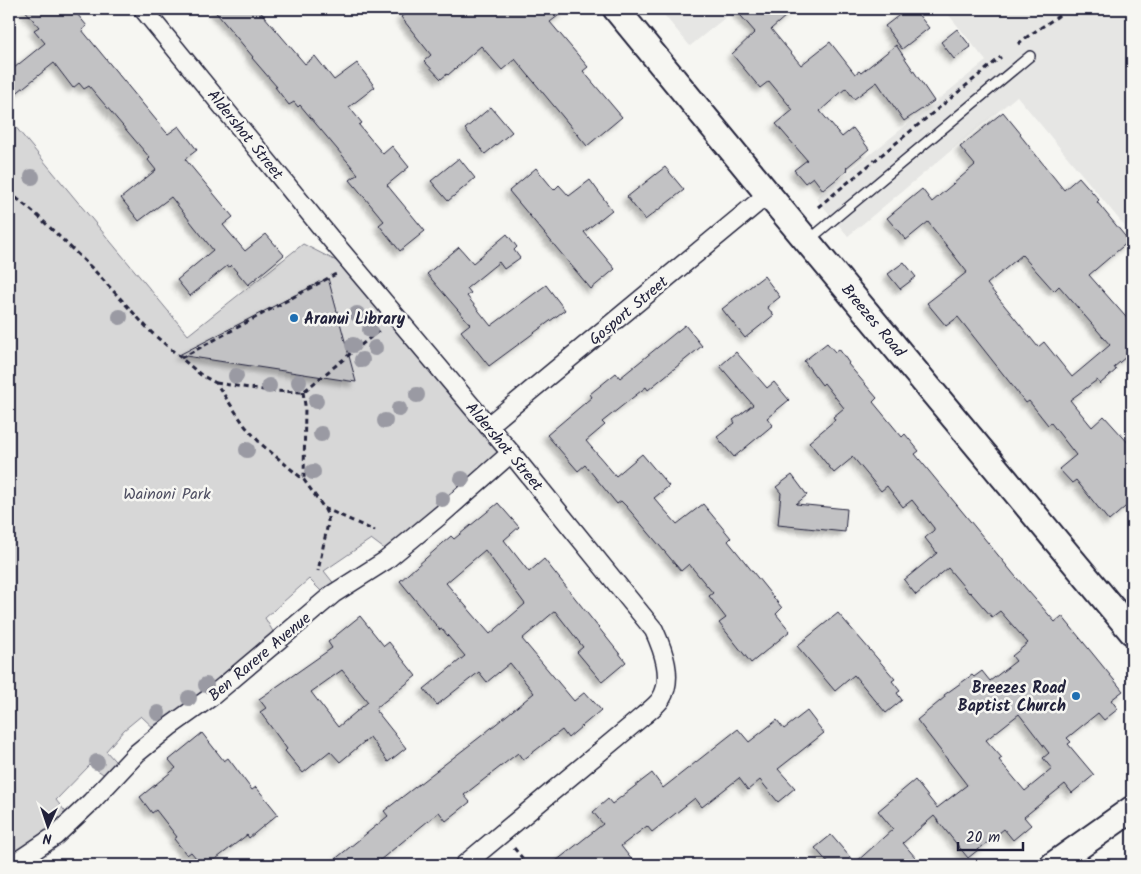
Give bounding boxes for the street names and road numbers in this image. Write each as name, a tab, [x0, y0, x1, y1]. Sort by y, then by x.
street label: Aldershot Street	[201, 84, 290, 186]
street label: Gosport Street	[584, 270, 675, 352]
street label: Breezes Road	[835, 279, 912, 364]
street label: Aldershot Street	[459, 397, 549, 498]
street label: Ben Rarere Avenue	[203, 607, 317, 708]

